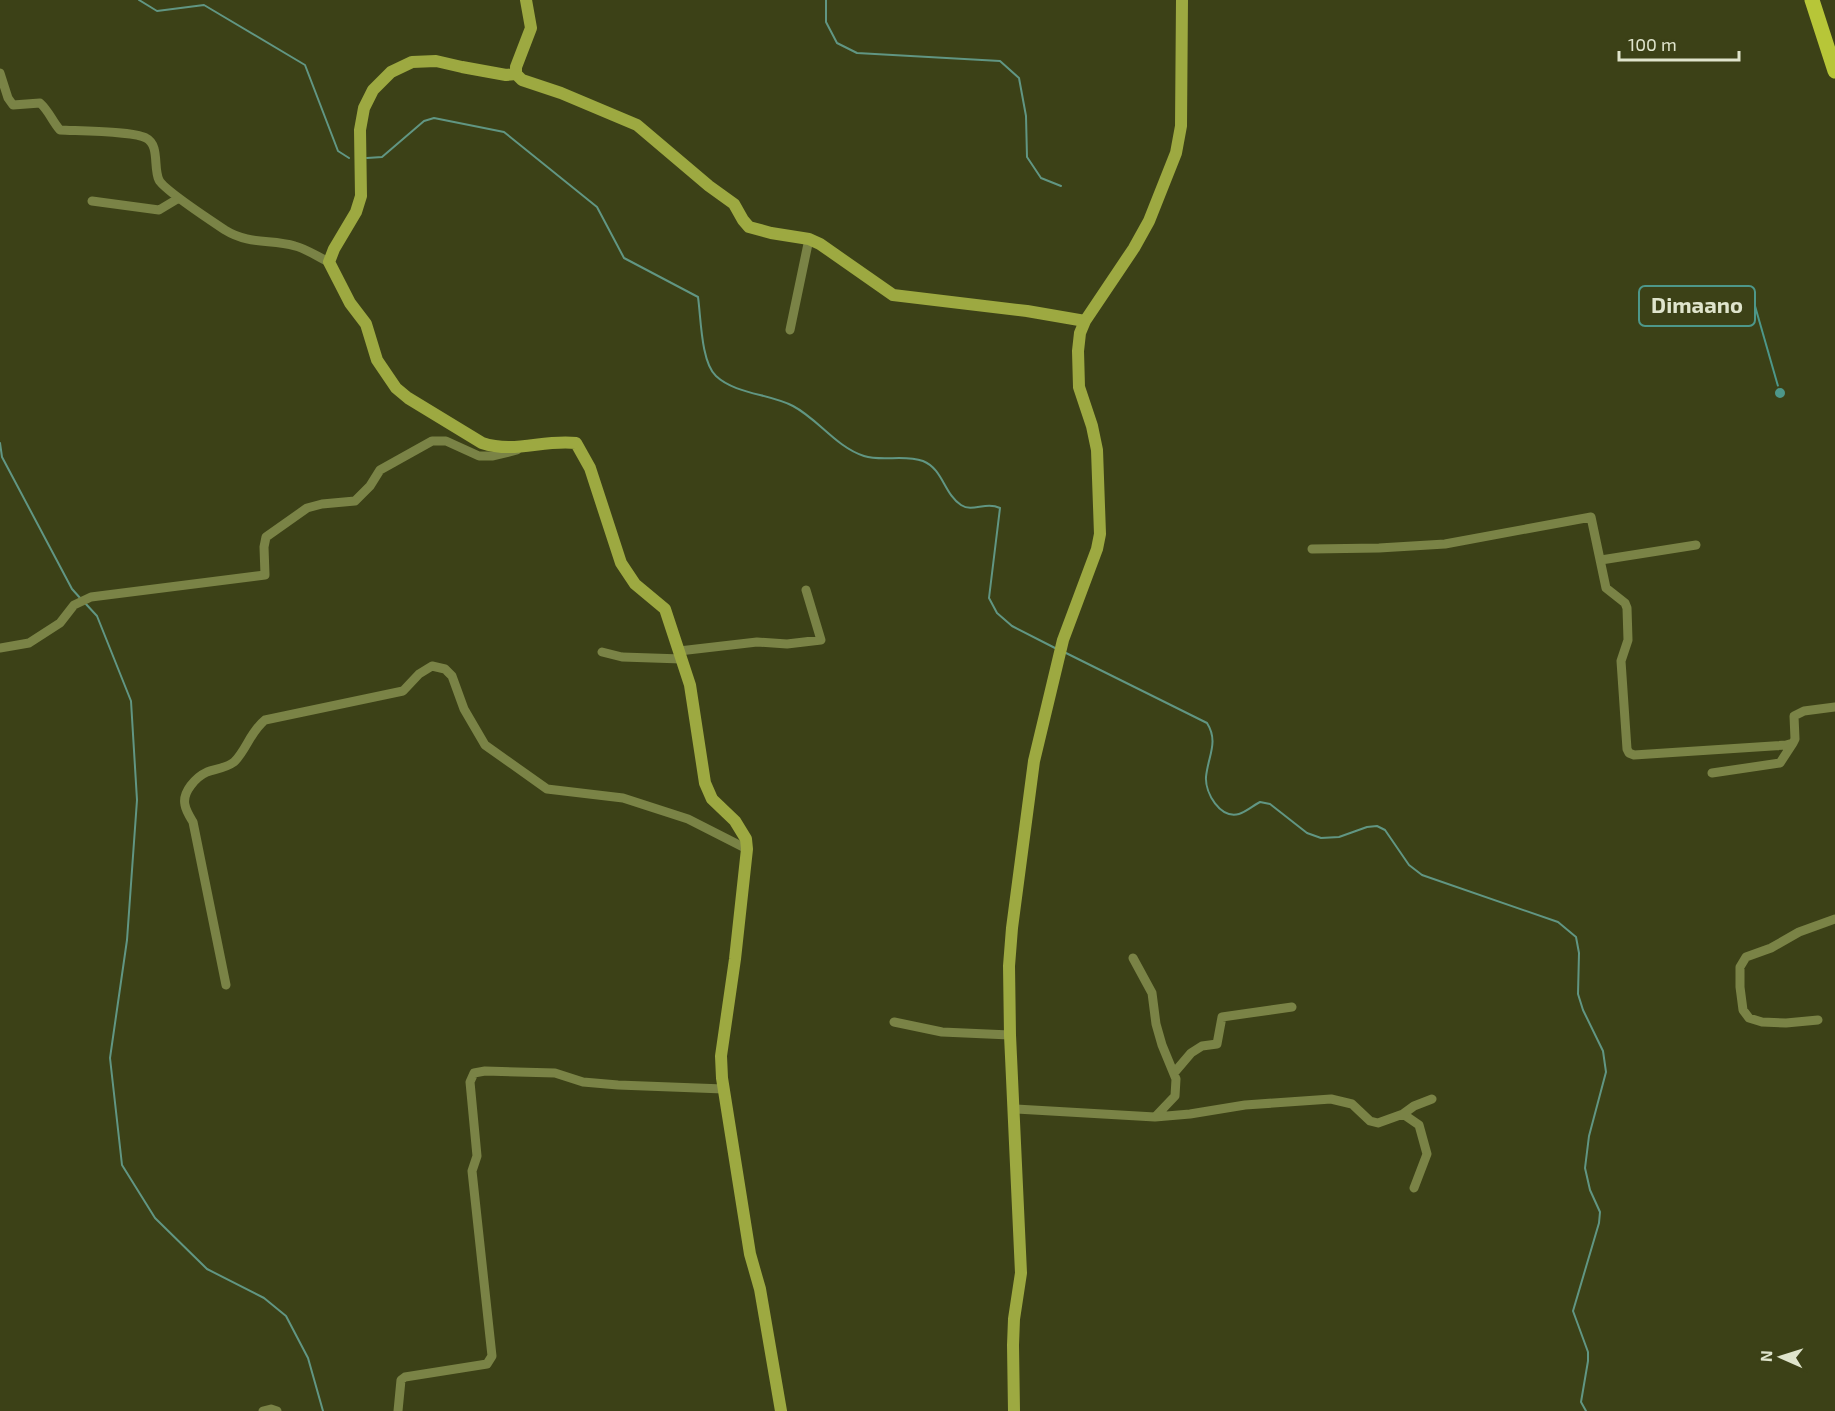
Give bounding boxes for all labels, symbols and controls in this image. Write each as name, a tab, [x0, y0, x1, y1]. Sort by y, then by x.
scale bar	[1619, 24, 1739, 62]
text: 100 m	[1628, 33, 1677, 55]
callout: Dimaano	[1639, 286, 1755, 326]
text: Dimaano	[1651, 291, 1743, 317]
north arrow	[1751, 1327, 1811, 1387]
text: N	[1756, 1350, 1775, 1362]

